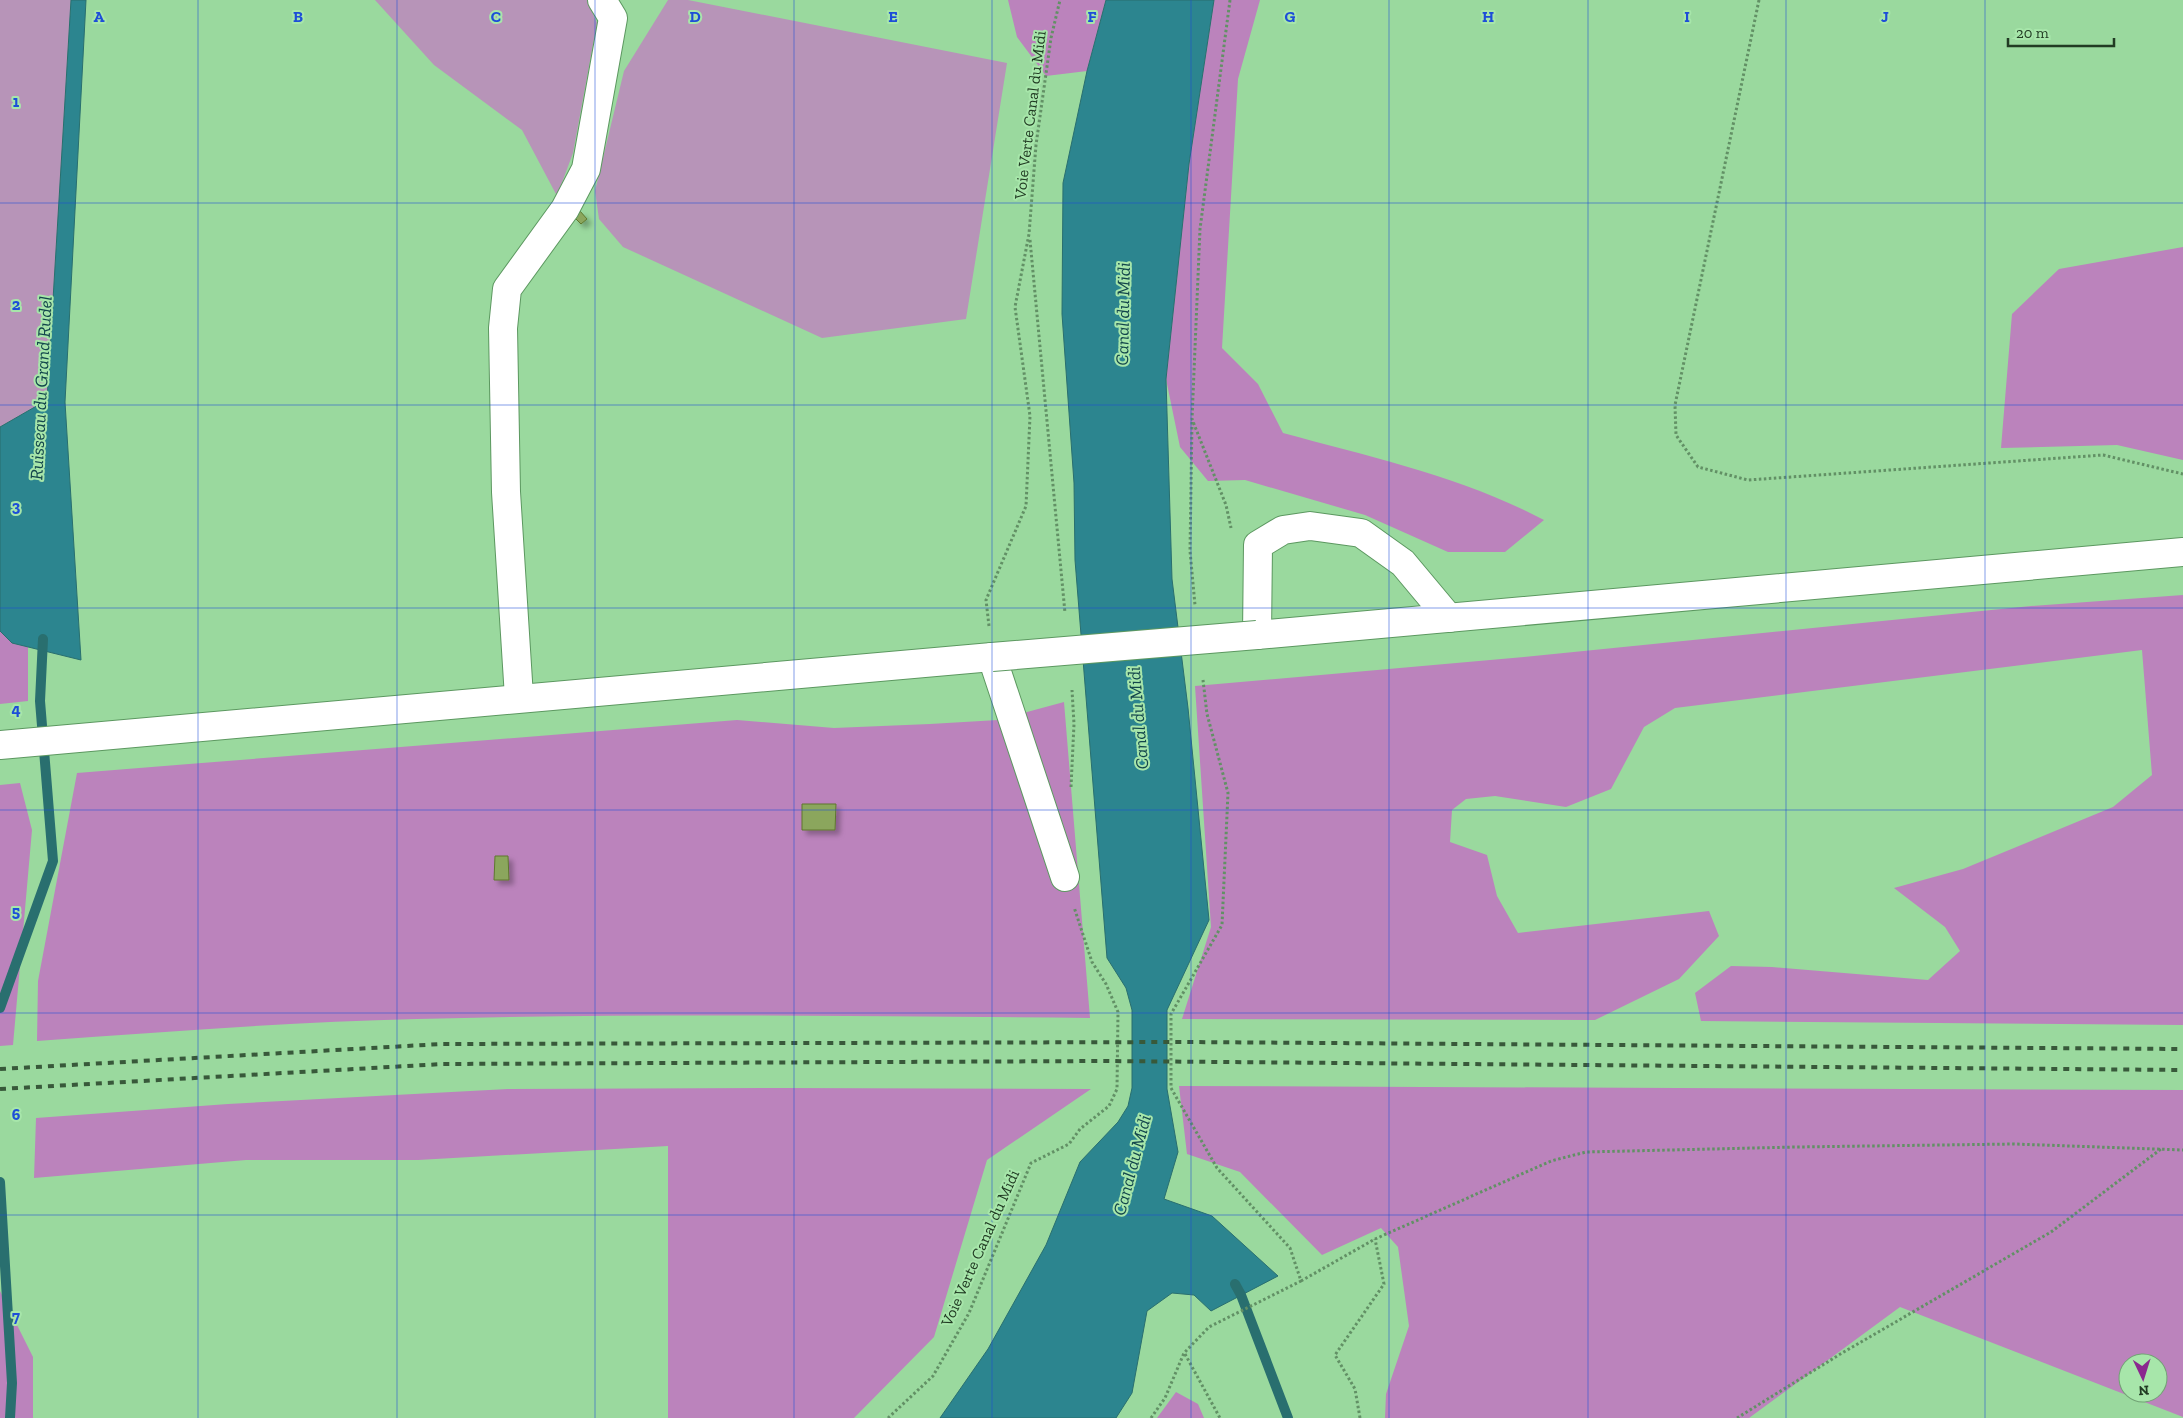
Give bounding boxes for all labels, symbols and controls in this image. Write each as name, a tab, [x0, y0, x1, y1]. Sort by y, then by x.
text: A	[94, 7, 105, 26]
text: B	[293, 7, 303, 26]
text: C	[491, 7, 501, 26]
text: D	[689, 7, 701, 26]
text: E	[888, 7, 898, 26]
text: F	[1087, 7, 1097, 26]
text: G	[1285, 7, 1296, 26]
text: H	[1482, 7, 1494, 26]
text: I	[1684, 7, 1690, 26]
text: J	[1881, 7, 1889, 26]
scale bar	[2008, 15, 2114, 47]
text: 20 m	[2016, 24, 2049, 42]
street label: Voie Verte Canal du Midi	[1010, 29, 1050, 201]
text: 1	[13, 92, 20, 111]
water label: Canal du Midi	[1111, 262, 1135, 366]
text: 2	[12, 295, 21, 314]
water label: Ruisseau du Grand Rudel	[25, 296, 57, 480]
text: 3	[12, 497, 21, 516]
water label: Canal du Midi	[1123, 666, 1153, 770]
text: 4	[11, 700, 21, 719]
text: 5	[12, 902, 20, 921]
text: 6	[12, 1105, 21, 1124]
water label: Canal du Midi	[1108, 1112, 1156, 1218]
street label: Voie Verte Canal du Midi	[936, 1166, 1023, 1330]
text: 7	[12, 1307, 20, 1326]
north arrow	[2118, 1353, 2168, 1403]
text: N	[2138, 1382, 2150, 1399]

